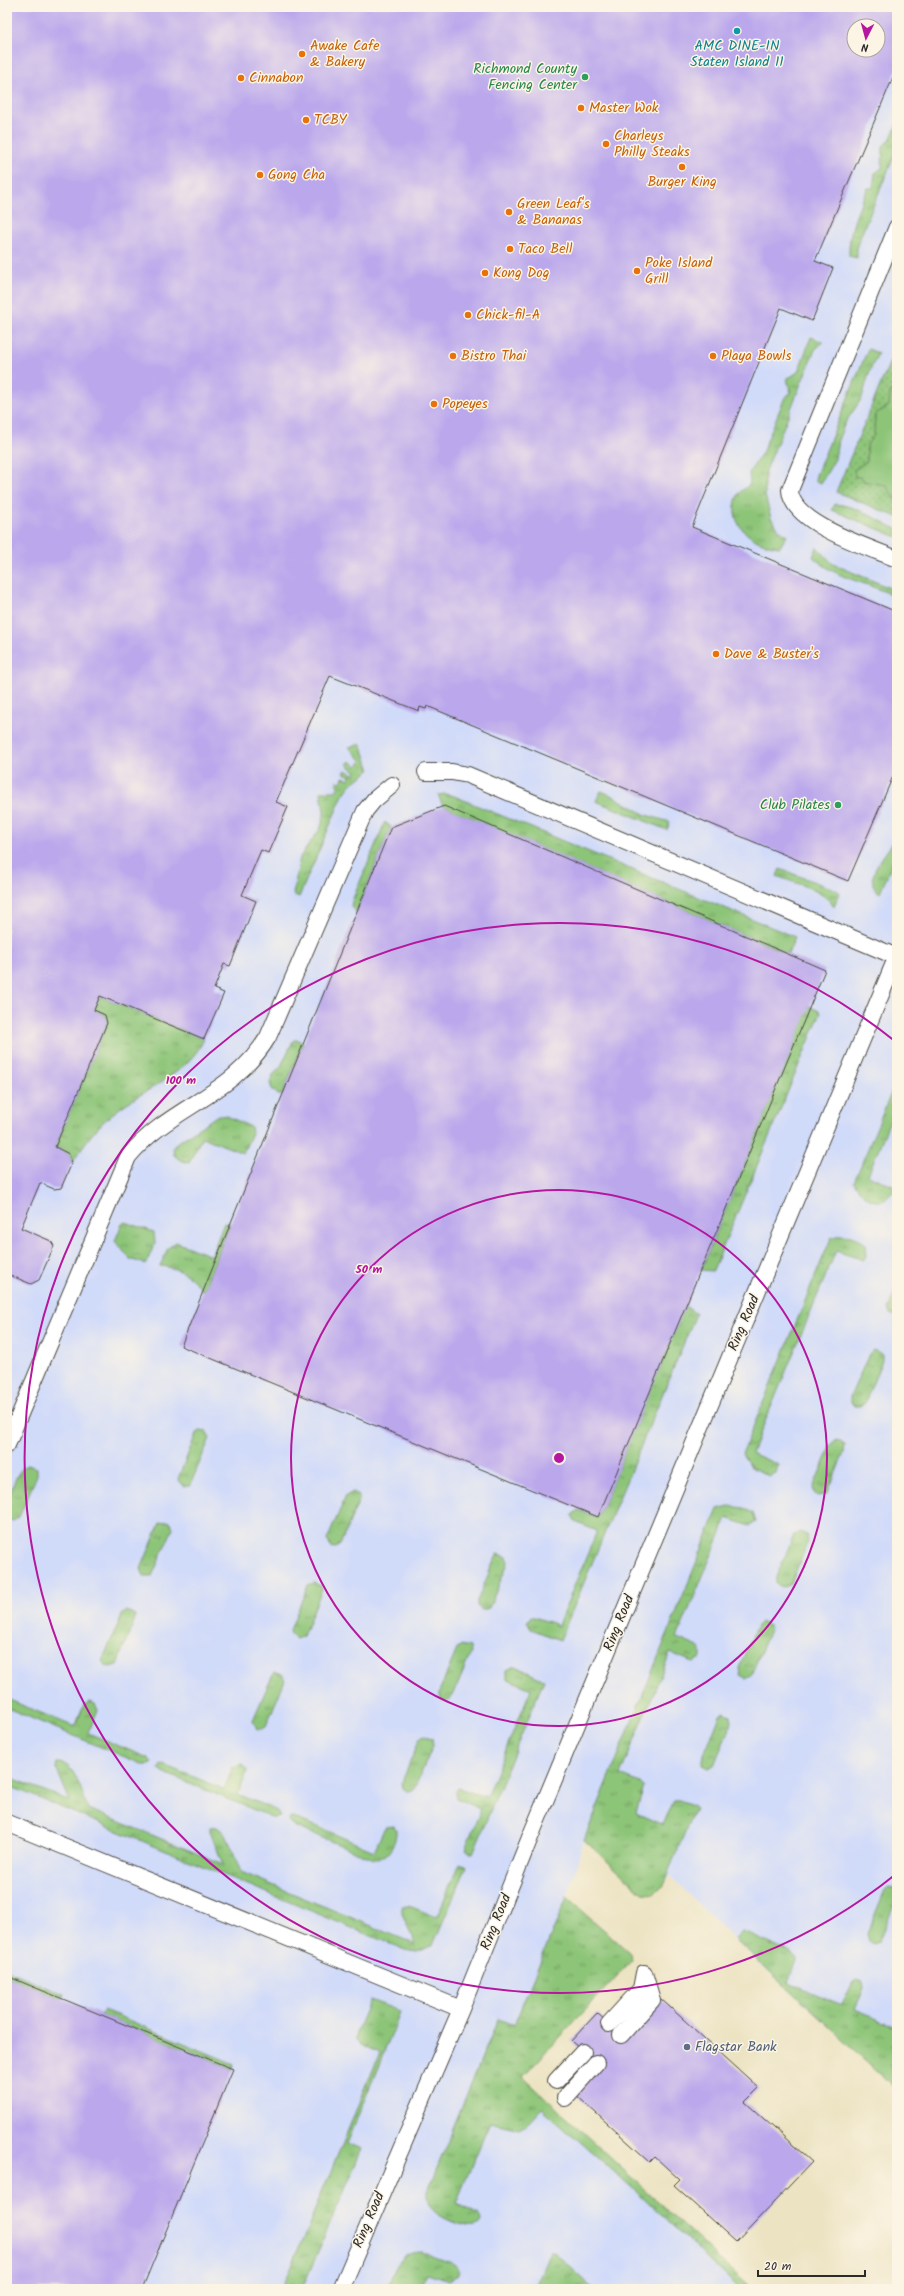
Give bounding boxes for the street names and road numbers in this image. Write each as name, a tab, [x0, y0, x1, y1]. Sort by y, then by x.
street label: Ring Road	[722, 1290, 766, 1355]
street label: Ring Road	[598, 1590, 641, 1655]
street label: Ring Road	[475, 1889, 518, 1954]
street label: Ring Road	[347, 2187, 391, 2252]

